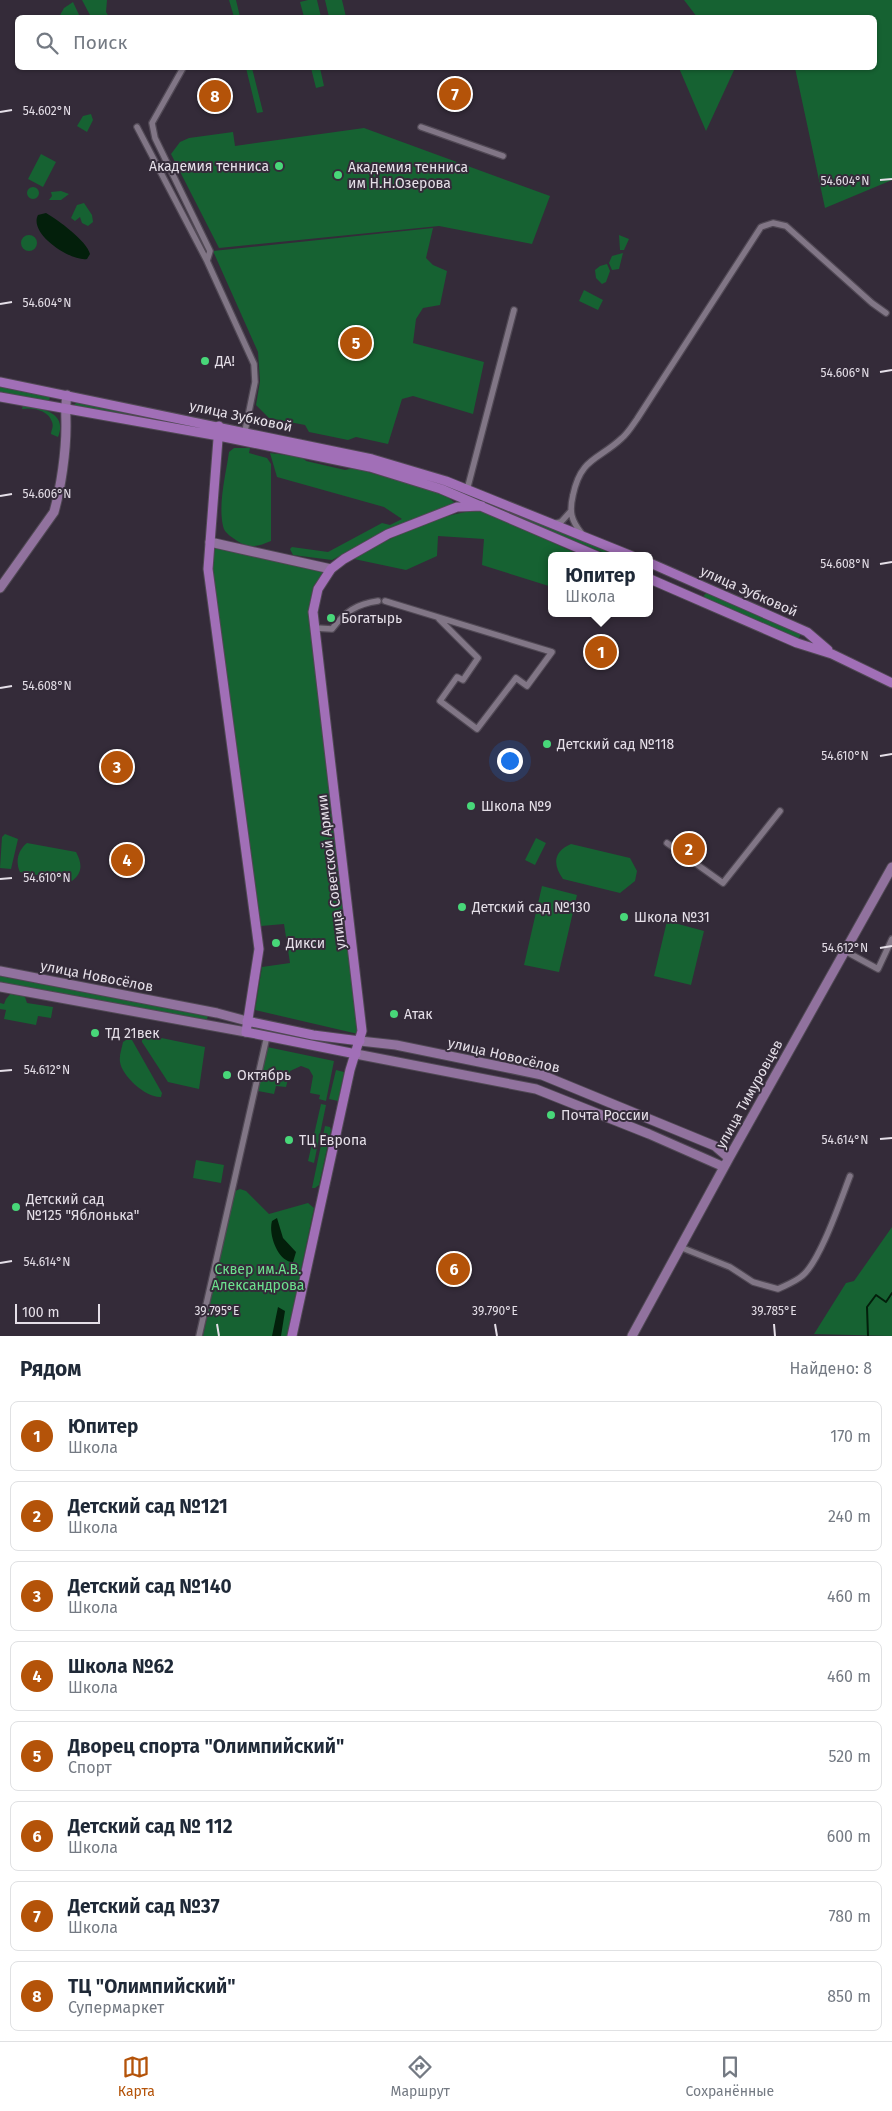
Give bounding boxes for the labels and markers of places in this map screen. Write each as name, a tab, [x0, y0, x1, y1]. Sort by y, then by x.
pin: 7	[439, 75, 471, 113]
pin: 8	[199, 77, 231, 115]
place label: Академия тенниса	[149, 158, 269, 175]
place label: Академия тенниса им Н.Н.Озерова	[348, 159, 468, 192]
marker: Академия тенниса	[273, 160, 285, 172]
marker: Академия тенниса им Н.Н.Озерова	[332, 169, 344, 181]
pin: 5	[340, 324, 372, 362]
place label: ДА!	[214, 353, 235, 370]
marker: ДА!	[199, 355, 211, 367]
place label: Богатырь	[341, 610, 402, 627]
marker: Богатырь	[325, 612, 337, 624]
pin: 1	[585, 633, 617, 671]
place label: Детский сад №118	[556, 736, 675, 753]
marker: Детский сад №118	[541, 738, 553, 750]
pin: 3	[101, 748, 133, 786]
place label: Школа №9	[481, 798, 552, 815]
marker: Школа №9	[465, 800, 477, 812]
pin: 2	[673, 830, 705, 868]
pin: 4	[111, 841, 143, 879]
place label: Детский сад №130	[471, 899, 591, 916]
marker: Детский сад №130	[456, 901, 468, 913]
place label: Школа №31	[634, 909, 710, 926]
marker: Школа №31	[618, 911, 630, 923]
place label: Дикси	[285, 935, 325, 952]
marker: Дикси	[270, 937, 282, 949]
place label: Атак	[404, 1006, 433, 1023]
marker: Атак	[388, 1008, 400, 1020]
place label: ТД 21век	[105, 1025, 160, 1042]
marker: ТД 21век	[89, 1027, 101, 1039]
place label: Октябрь	[237, 1067, 291, 1084]
marker: Октябрь	[221, 1069, 233, 1081]
place label: Почта России	[561, 1107, 649, 1124]
marker: Почта России	[545, 1109, 557, 1121]
place label: ТЦ Европа	[299, 1132, 367, 1149]
marker: ТЦ Европа	[283, 1134, 295, 1146]
place label: Детский сад №125 "Яблонька"	[25, 1191, 139, 1224]
marker: Детский сад №125 "Яблонька"	[10, 1201, 22, 1213]
pin: 6	[438, 1250, 470, 1288]

